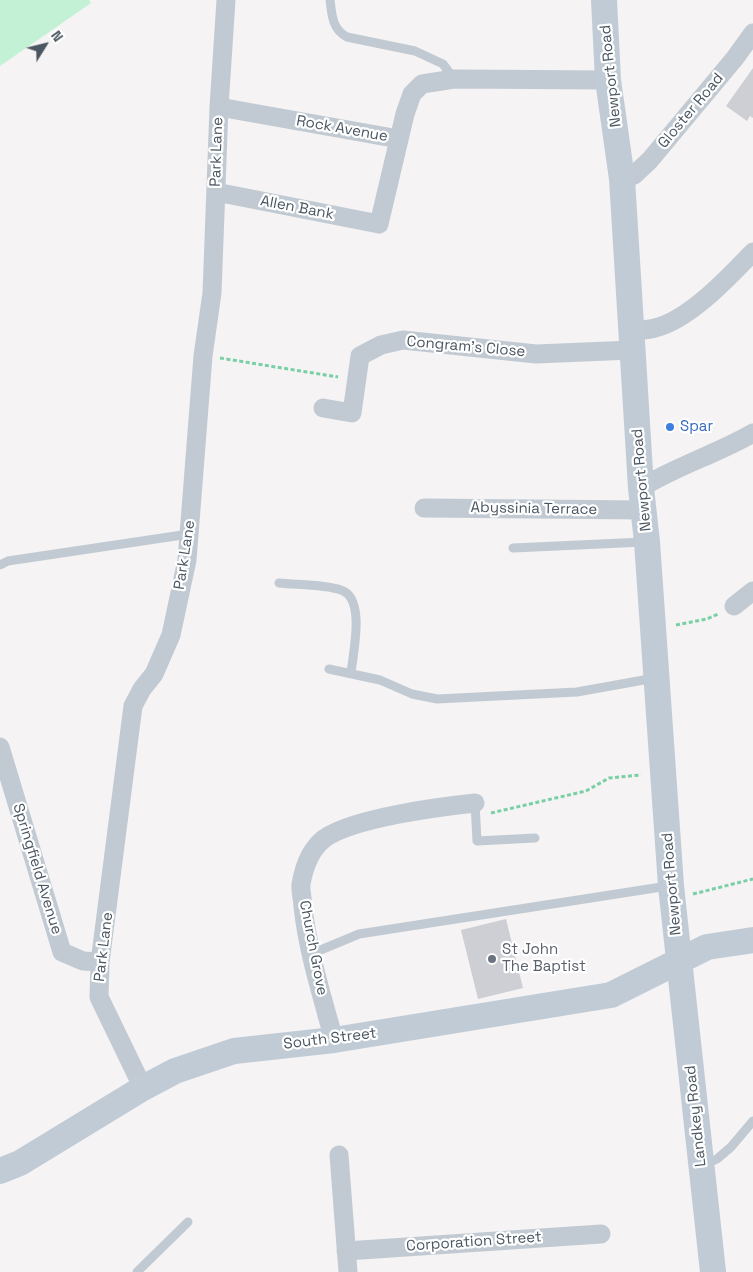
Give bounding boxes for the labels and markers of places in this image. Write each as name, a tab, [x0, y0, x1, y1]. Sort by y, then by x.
place label: Spar	[680, 418, 713, 436]
marker: Spar	[664, 421, 676, 433]
place label: St John The Baptist	[502, 941, 586, 976]
marker: St John The Baptist	[486, 953, 498, 965]

